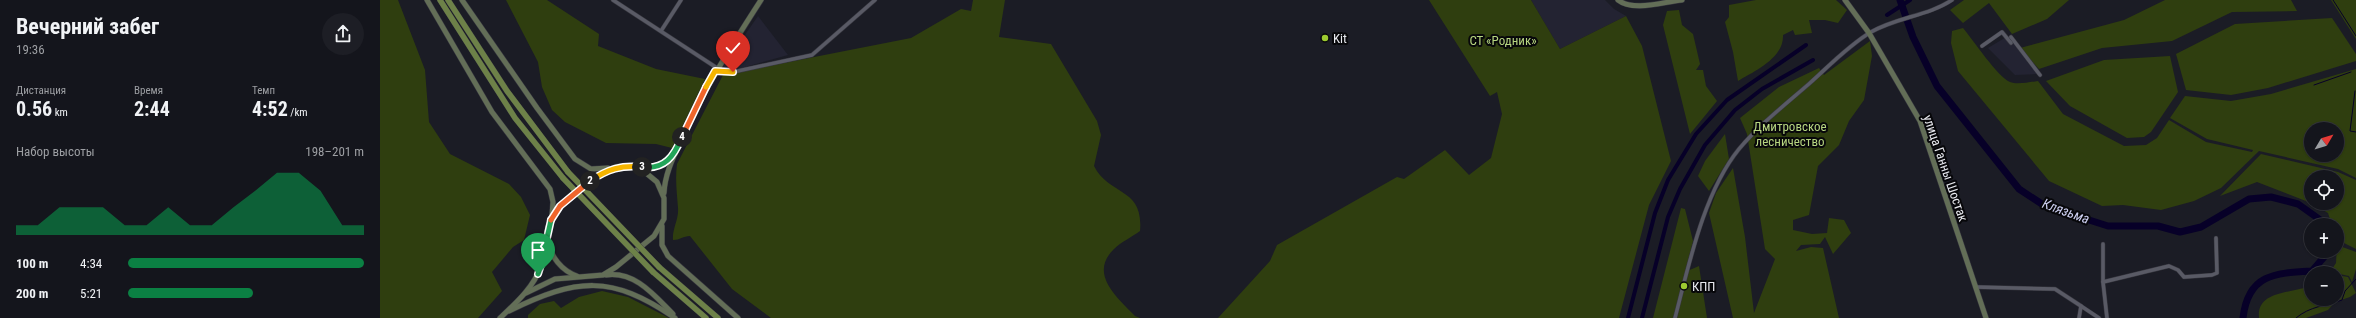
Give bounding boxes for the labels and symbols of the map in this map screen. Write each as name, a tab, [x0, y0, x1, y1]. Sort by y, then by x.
pin	[716, 31, 750, 72]
place label: Kit	[1333, 31, 1347, 46]
marker: Kit	[1320, 33, 1330, 43]
park label: СТ «Родник»	[1469, 33, 1537, 48]
street label: улица Ганны Шостак	[1920, 113, 1971, 224]
park label: Дмитровское лесничество	[1753, 119, 1827, 149]
north arrow	[2304, 122, 2344, 162]
pin: 4	[672, 127, 692, 147]
pin: 3	[632, 157, 652, 177]
pin: 2	[580, 171, 600, 191]
water label: Клязьма	[2040, 195, 2092, 227]
pin	[521, 233, 555, 274]
place label: КПП	[1692, 279, 1715, 294]
marker: КПП	[1679, 281, 1689, 291]

